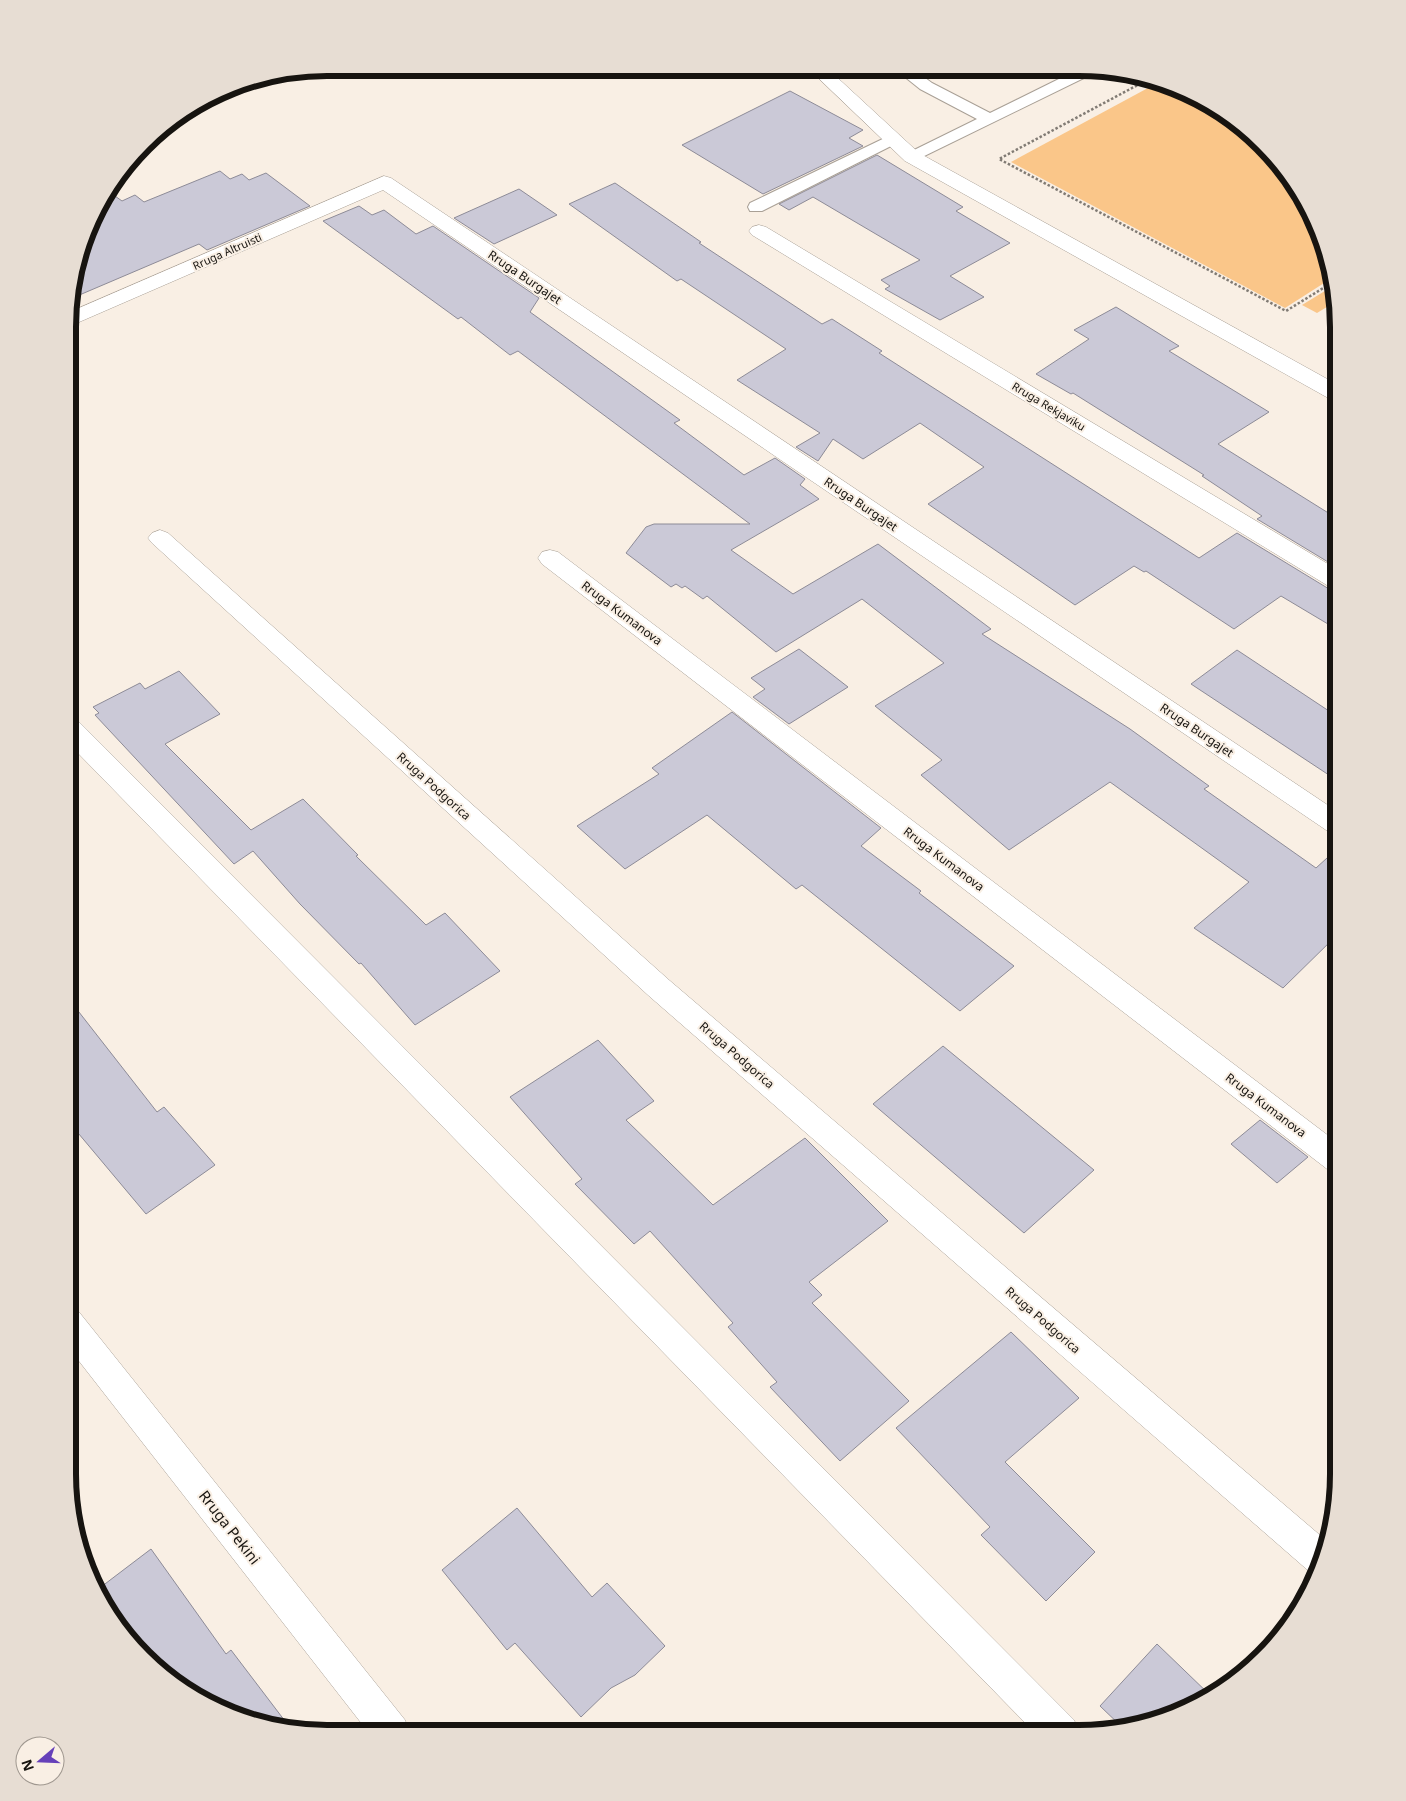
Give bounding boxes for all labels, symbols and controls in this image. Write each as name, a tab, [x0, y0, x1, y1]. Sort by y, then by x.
street label: Rruga Altruisti	[190, 229, 264, 273]
street label: Rruga Burgajet	[485, 246, 566, 308]
street label: Rruga Rekjaviku	[1010, 378, 1088, 434]
street label: Rruga Burgajet	[821, 473, 902, 535]
street label: Rruga Kumanova	[578, 577, 666, 649]
street label: Rruga Burgajet	[1157, 699, 1238, 761]
street label: Rruga Podgorica	[393, 748, 475, 824]
street label: Rruga Kumanova	[900, 823, 988, 895]
street label: Rruga Podgorica	[696, 1018, 778, 1092]
street label: Rruga Kumanova	[1222, 1069, 1310, 1141]
street label: Rruga Podgorica	[1002, 1283, 1084, 1357]
street label: Rruga Pekini	[195, 1486, 265, 1568]
north arrow	[15, 1736, 65, 1786]
text: N	[16, 1757, 38, 1774]

